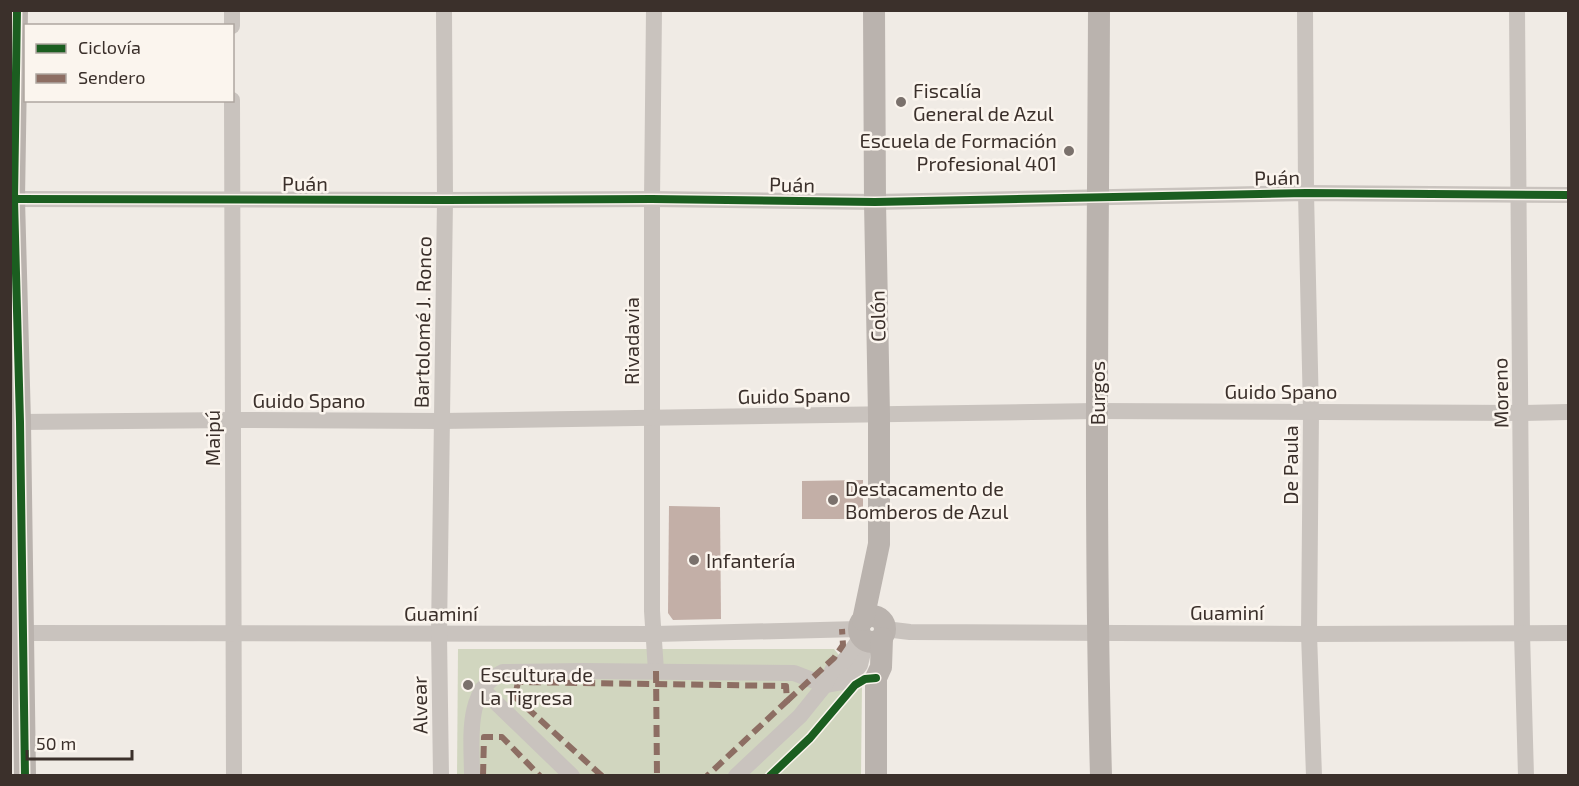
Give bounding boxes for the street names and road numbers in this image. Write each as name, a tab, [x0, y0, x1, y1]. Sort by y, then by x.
street label: Puán	[1254, 165, 1300, 189]
street label: Puán	[282, 171, 328, 195]
street label: Puán	[769, 172, 815, 196]
street label: Bartolomé J. Ronco	[409, 236, 435, 408]
street label: Colón	[865, 290, 889, 342]
street label: Rivadavia	[619, 297, 643, 385]
street label: Moreno	[1487, 358, 1513, 428]
street label: Burgos	[1085, 361, 1109, 425]
street label: Guido Spano	[1225, 379, 1337, 403]
street label: Guido Spano	[737, 382, 851, 408]
street label: Guido Spano	[253, 388, 365, 412]
street label: Maipú	[200, 410, 224, 466]
street label: De Paula	[1278, 425, 1302, 505]
street label: Guaminí	[1190, 600, 1265, 624]
street label: Guaminí	[404, 601, 479, 625]
street label: Alvear	[406, 676, 432, 734]

